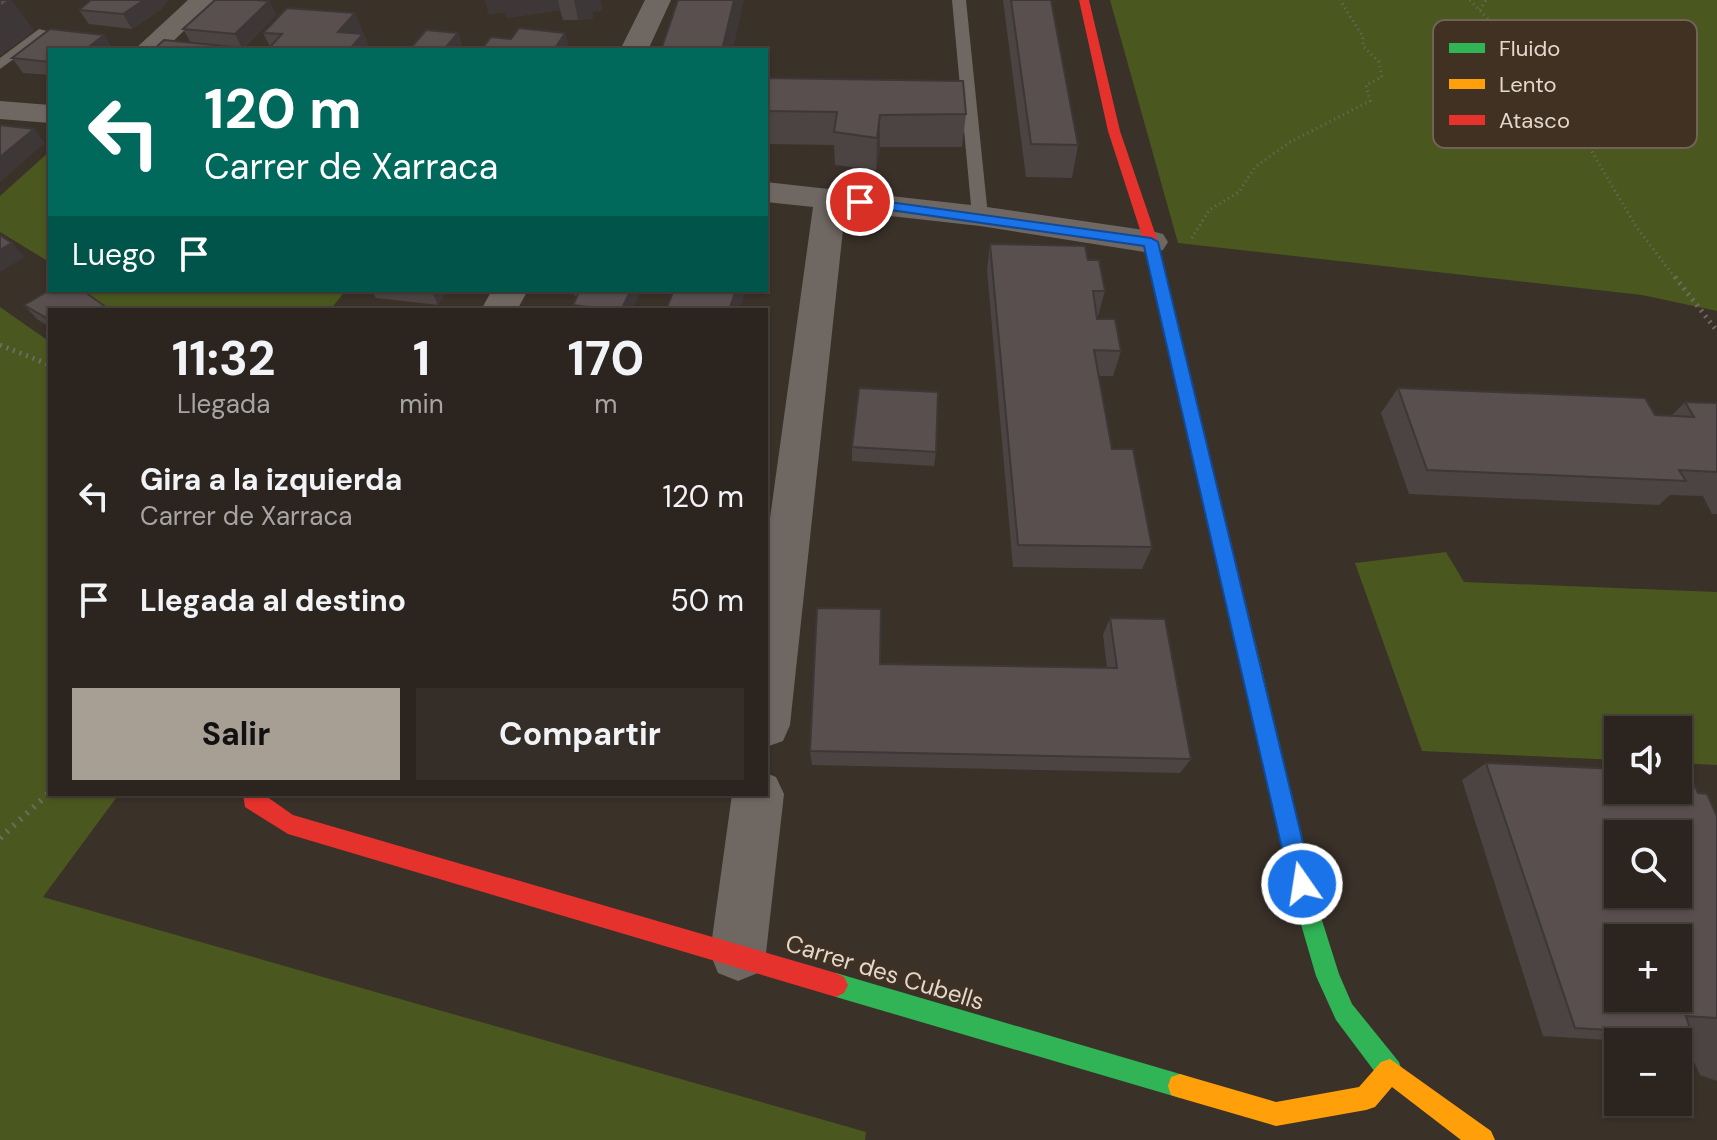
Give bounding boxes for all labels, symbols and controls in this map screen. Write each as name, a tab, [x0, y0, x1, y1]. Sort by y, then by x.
legend	[1433, 20, 1697, 148]
text: Fluido	[1499, 34, 1560, 63]
text: Lento	[1499, 70, 1557, 99]
text: 120 m	[204, 72, 362, 145]
icon: left	[72, 80, 176, 184]
text: Atasco	[1499, 106, 1570, 135]
text: Carrer de Xarraca	[204, 143, 498, 190]
pin	[826, 168, 894, 236]
icon: arrive	[838, 180, 882, 224]
icon: arrive	[172, 232, 216, 276]
text: Luego	[72, 235, 156, 274]
text: 11:32	[172, 327, 276, 390]
text: 1	[413, 327, 430, 390]
text: 170	[567, 327, 644, 390]
text: Llegada	[177, 387, 270, 421]
text: min	[399, 387, 444, 421]
text: m	[594, 387, 617, 421]
text: Gira a la izquierda	[140, 460, 402, 499]
icon: left	[72, 474, 116, 518]
text: 120 m	[662, 477, 744, 516]
text: Carrer de Xarraca	[140, 499, 353, 533]
icon: arrive	[72, 578, 116, 622]
text: Llegada al destino	[140, 581, 406, 620]
text: 50 m	[670, 581, 744, 620]
button: Salir	[72, 688, 400, 780]
button: Compartir	[416, 688, 744, 780]
map controls	[1604, 716, 1692, 1116]
button: sound	[1604, 716, 1692, 804]
button: search	[1604, 820, 1692, 908]
position arrow	[1260, 842, 1344, 926]
button: +	[1604, 924, 1692, 1012]
street label: Carrer des Cubells	[782, 927, 988, 1017]
button: −	[1604, 1028, 1692, 1116]

